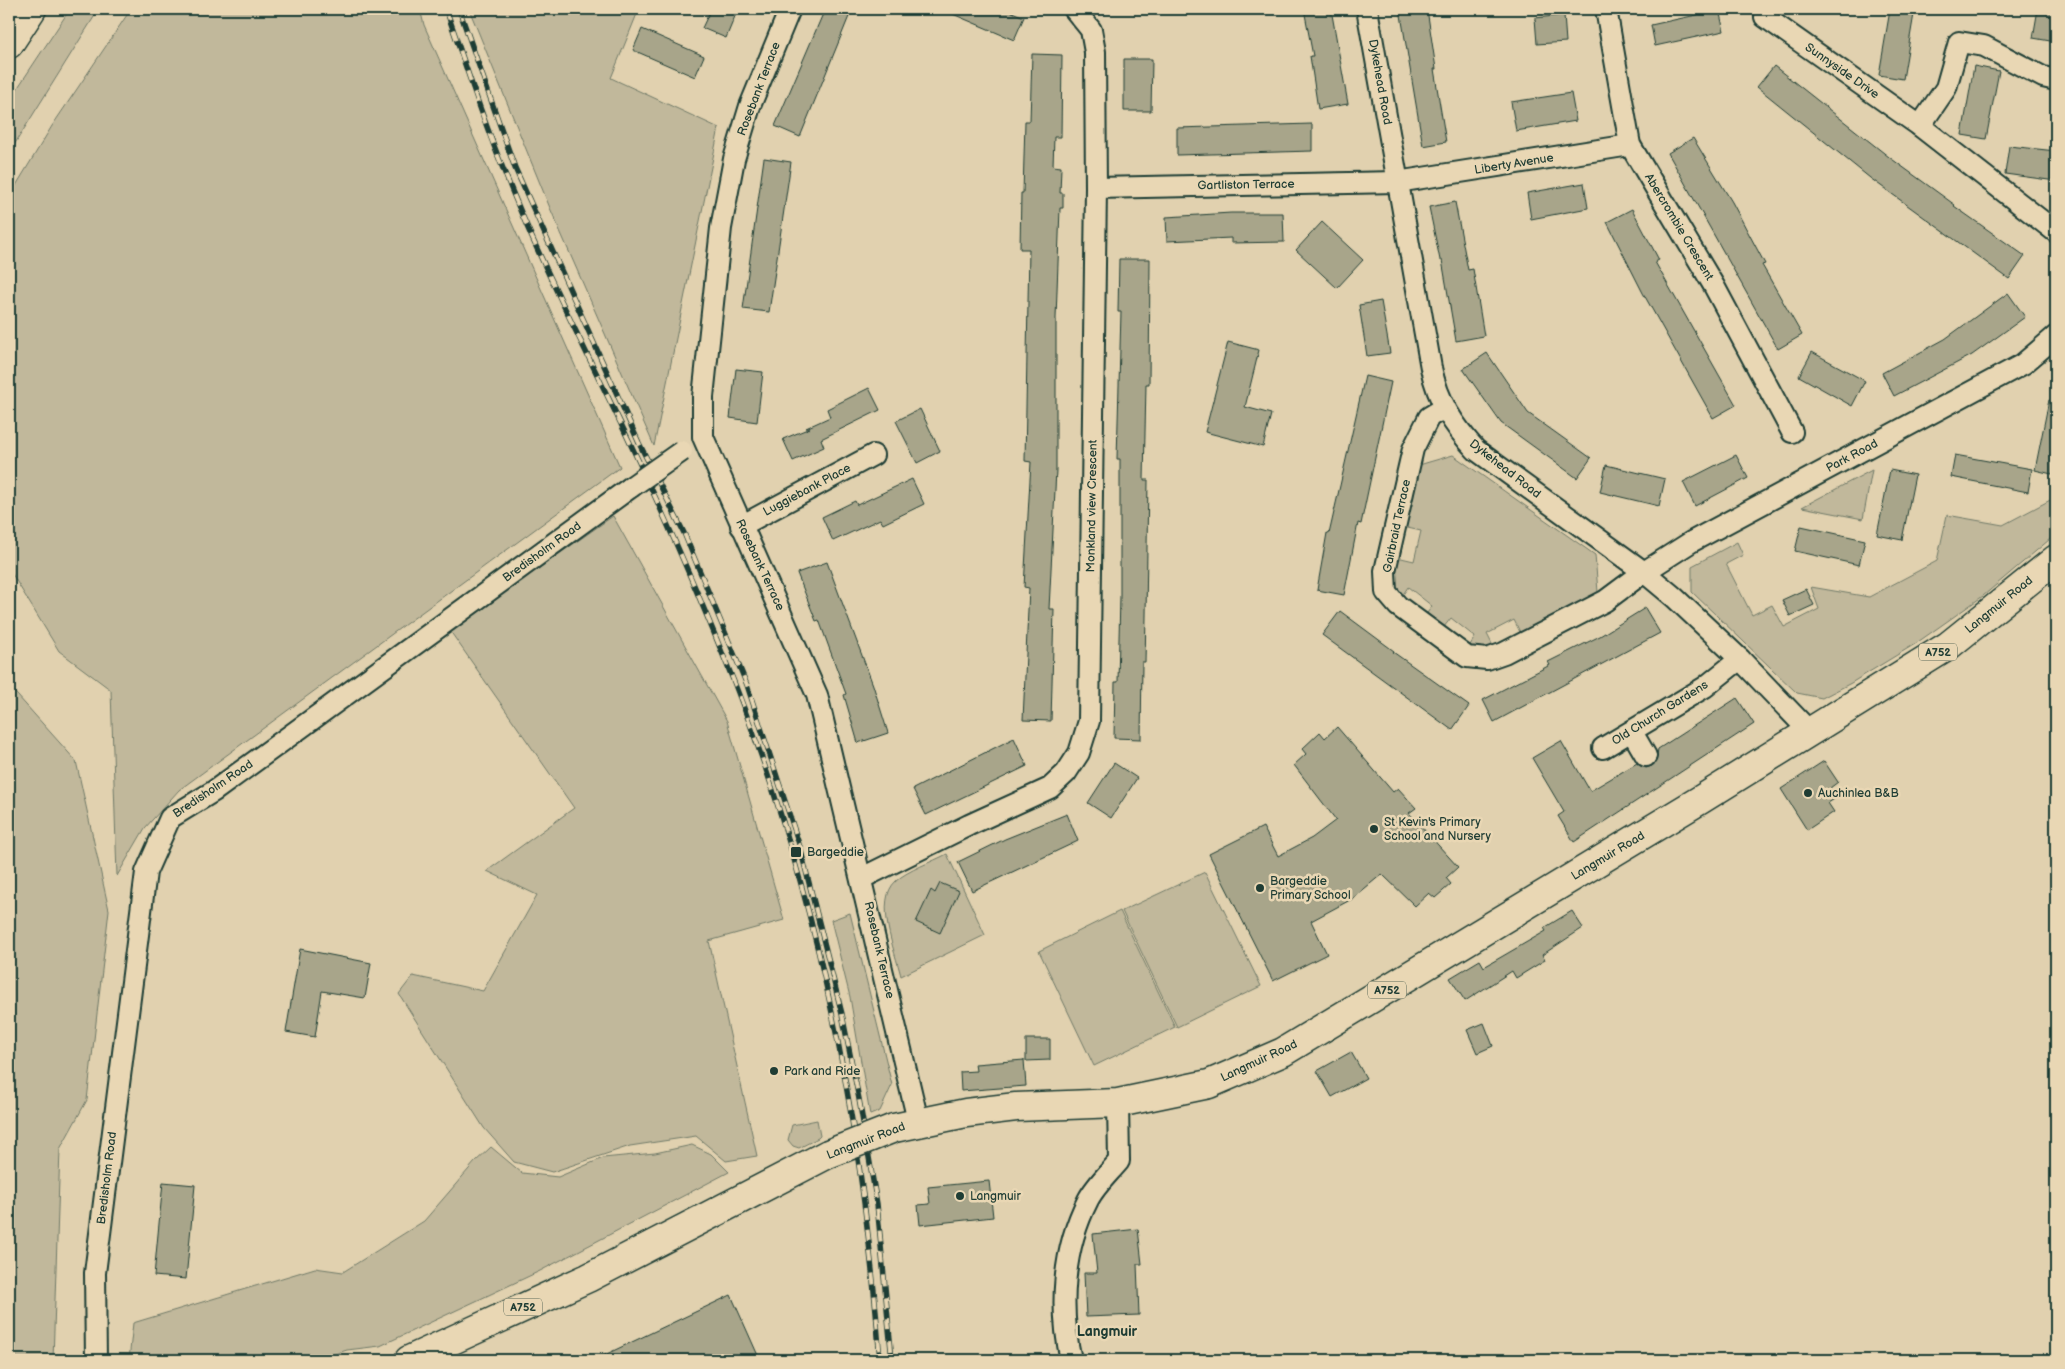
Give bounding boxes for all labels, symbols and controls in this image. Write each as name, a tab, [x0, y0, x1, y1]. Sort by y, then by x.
street label: Dykehead Road	[1365, 38, 1395, 126]
street label: Rosebank Terrace	[734, 40, 784, 138]
street label: Sunnyside Drive	[1802, 40, 1882, 102]
street label: Liberty Avenue	[1473, 150, 1555, 178]
street label: Abercrombie Crescent	[1641, 171, 1717, 283]
street label: Gartliston Terrace	[1197, 177, 1295, 193]
street label: Dykehead Road	[1466, 436, 1544, 502]
street label: Park Road	[1824, 436, 1880, 476]
street label: Monkland view Crescent	[1083, 439, 1101, 572]
street label: Luggiebank Place	[761, 461, 853, 519]
street label: Gairbraid Terrace	[1380, 478, 1414, 574]
street label: Rosebank Terrace	[732, 517, 788, 613]
street label: Bredisholm Road	[500, 518, 584, 586]
street label: Langmuir Road	[1962, 573, 2036, 637]
road number: A752	[1919, 644, 1957, 660]
street label: Old Church Gardens	[1609, 677, 1711, 749]
street label: Bredisholm Road	[170, 757, 256, 821]
place label: Auchinlea B&B	[1818, 786, 1899, 801]
marker: Auchinlea B&B	[1802, 787, 1814, 799]
place label: St Kevin's Primary School and Nursery	[1384, 815, 1492, 844]
marker: St Kevin's Primary School and Nursery	[1368, 823, 1380, 835]
street label: Langmuir Road	[1569, 828, 1648, 884]
marker: Bargeddie	[789, 845, 803, 859]
place label: Bargeddie	[807, 845, 864, 860]
place label: Bargeddie Primary School	[1270, 874, 1351, 903]
marker: Bargeddie Primary School	[1254, 882, 1266, 894]
street label: Rosebank Terrace	[861, 900, 897, 1000]
road number: A752	[1368, 982, 1406, 998]
street label: Langmuir Road	[1218, 1037, 1300, 1085]
place label: Park and Ride	[784, 1064, 860, 1079]
marker: Park and Ride	[768, 1065, 780, 1077]
street label: Langmuir Road	[825, 1119, 908, 1163]
street label: Bredisholm Road	[94, 1131, 120, 1225]
place label: Langmuir	[970, 1189, 1021, 1204]
marker: Langmuir	[954, 1190, 966, 1202]
road number: A752	[504, 1298, 542, 1315]
district label: Langmuir	[1077, 1323, 1138, 1340]

